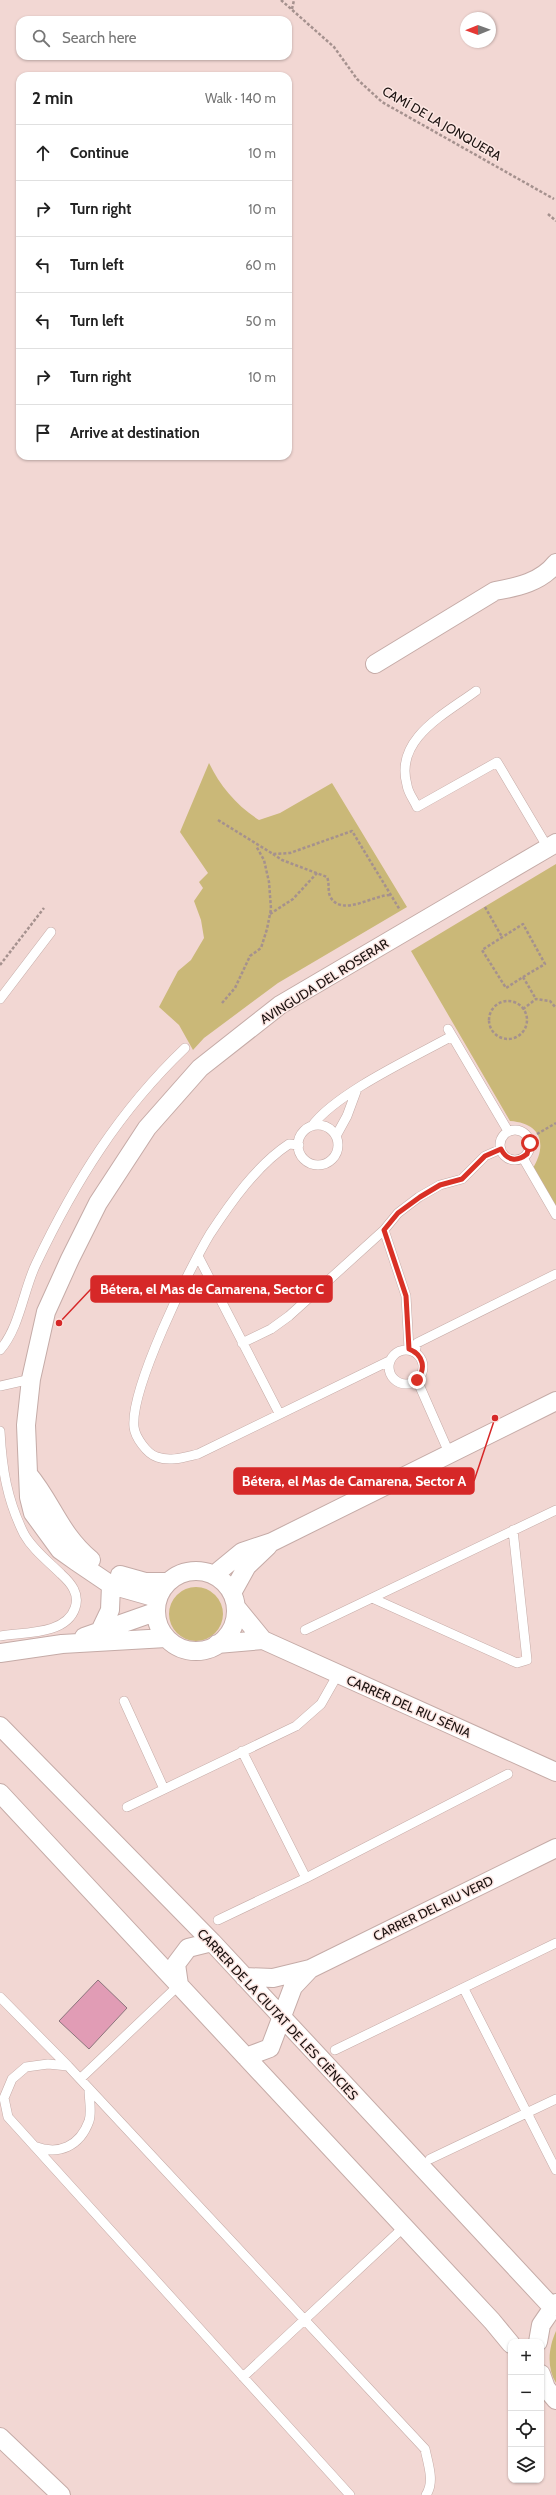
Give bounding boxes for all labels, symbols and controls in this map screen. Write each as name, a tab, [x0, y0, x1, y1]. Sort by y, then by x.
north arrow	[460, 12, 496, 48]
search box	[16, 16, 292, 60]
icon: search	[30, 27, 52, 49]
text: Search here	[62, 29, 137, 47]
street label: CAMÍ DE LA JONQUERA	[380, 82, 505, 164]
text: 2 min	[32, 88, 73, 108]
text: Walk · 140 m	[205, 90, 276, 106]
icon: ahead	[32, 142, 54, 164]
text: Continue	[70, 144, 129, 162]
text: 10 m	[248, 145, 276, 161]
icon: right	[32, 198, 54, 220]
text: Turn right	[70, 200, 131, 218]
text: 10 m	[248, 201, 276, 217]
icon: left	[32, 254, 54, 276]
text: Turn left	[70, 256, 124, 274]
text: 60 m	[245, 257, 276, 273]
icon: left	[32, 310, 54, 332]
text: Turn left	[70, 312, 124, 330]
text: 50 m	[246, 313, 276, 329]
icon: right	[32, 366, 54, 388]
text: Turn right	[70, 368, 131, 386]
text: 10 m	[248, 369, 276, 385]
icon: arrive	[32, 422, 54, 444]
text: Arrive at destination	[70, 424, 200, 442]
street label: AVINGUDA DEL ROSERAR	[257, 935, 391, 1027]
route start	[521, 1134, 539, 1152]
callout: Bétera, el Mas de Camarena, Sector C	[91, 1276, 332, 1302]
text: Bétera, el Mas de Camarena, Sector C	[100, 1280, 325, 1298]
route end	[408, 1371, 426, 1389]
callout: Bétera, el Mas de Camarena, Sector A	[234, 1468, 474, 1494]
text: Bétera, el Mas de Camarena, Sector A	[242, 1472, 466, 1490]
street label: CARRER DEL RIU SÉNIA	[344, 1670, 474, 1741]
street label: CARRER DEL RIU VERD	[370, 1872, 496, 1944]
street label: CARRER DE LA CIUTAT DE LES CIÈNCIES	[194, 1924, 363, 2103]
map controls	[508, 2339, 544, 2483]
button: +	[508, 2339, 544, 2375]
button: −	[508, 2375, 544, 2411]
button: locate	[508, 2411, 544, 2447]
button: layers	[508, 2447, 544, 2483]

